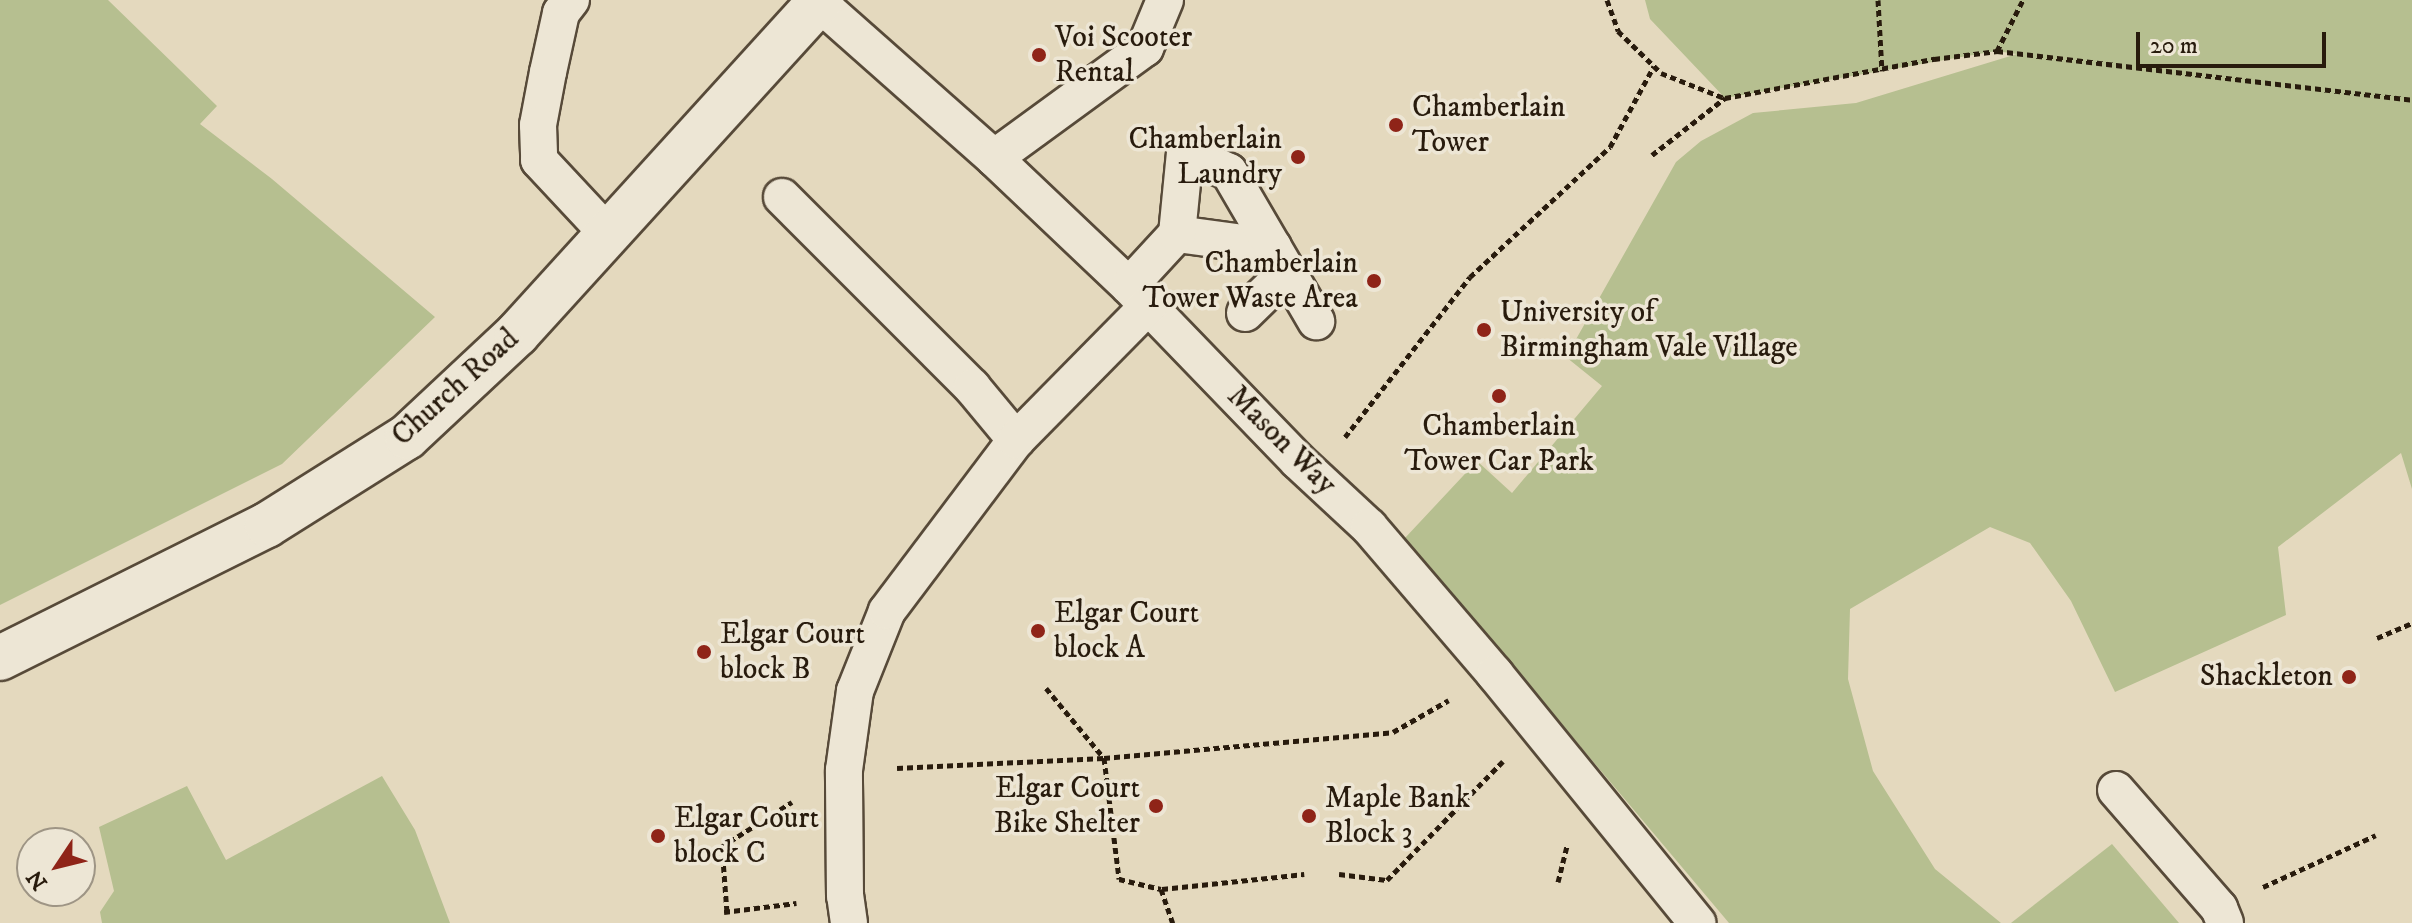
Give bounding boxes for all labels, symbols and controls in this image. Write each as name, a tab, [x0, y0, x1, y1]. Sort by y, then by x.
scale bar	[2140, 16, 2330, 66]
place label: Voi Scooter Rental	[1055, 20, 1192, 90]
text: 20 m	[2150, 31, 2198, 61]
marker: Voi Scooter Rental	[1030, 46, 1048, 64]
place label: Chamberlain Tower	[1412, 90, 1566, 160]
marker: Chamberlain Tower	[1387, 116, 1405, 134]
place label: Chamberlain Laundry	[1128, 122, 1282, 192]
marker: Chamberlain Laundry	[1289, 148, 1307, 166]
place label: Chamberlain Tower Waste Area	[1142, 246, 1358, 316]
marker: Chamberlain Tower Waste Area	[1365, 272, 1383, 290]
place label: University of Birmingham Vale Village	[1500, 295, 1798, 366]
marker: University of Birmingham Vale Village	[1475, 321, 1493, 339]
street label: Church Road	[385, 322, 527, 454]
street label: Mason Way	[1219, 379, 1343, 503]
marker: Chamberlain Tower Car Park	[1490, 387, 1508, 405]
place label: Chamberlain Tower Car Park	[1404, 409, 1594, 480]
place label: Elgar Court block A	[1054, 596, 1199, 666]
place label: Elgar Court block B	[720, 617, 865, 688]
marker: Elgar Court block A	[1029, 622, 1047, 640]
marker: Elgar Court block B	[695, 643, 713, 661]
place label: Shackleton	[2200, 659, 2333, 695]
marker: Shackleton	[2340, 668, 2358, 686]
place label: Elgar Court Bike Shelter	[994, 771, 1140, 842]
place label: Maple Bank Block 3	[1325, 781, 1470, 852]
marker: Elgar Court Bike Shelter	[1147, 797, 1165, 815]
place label: Elgar Court block C	[674, 801, 819, 872]
marker: Maple Bank Block 3	[1300, 807, 1318, 825]
north arrow	[16, 827, 96, 907]
marker: Elgar Court block C	[649, 827, 667, 845]
text: N	[21, 865, 54, 895]

